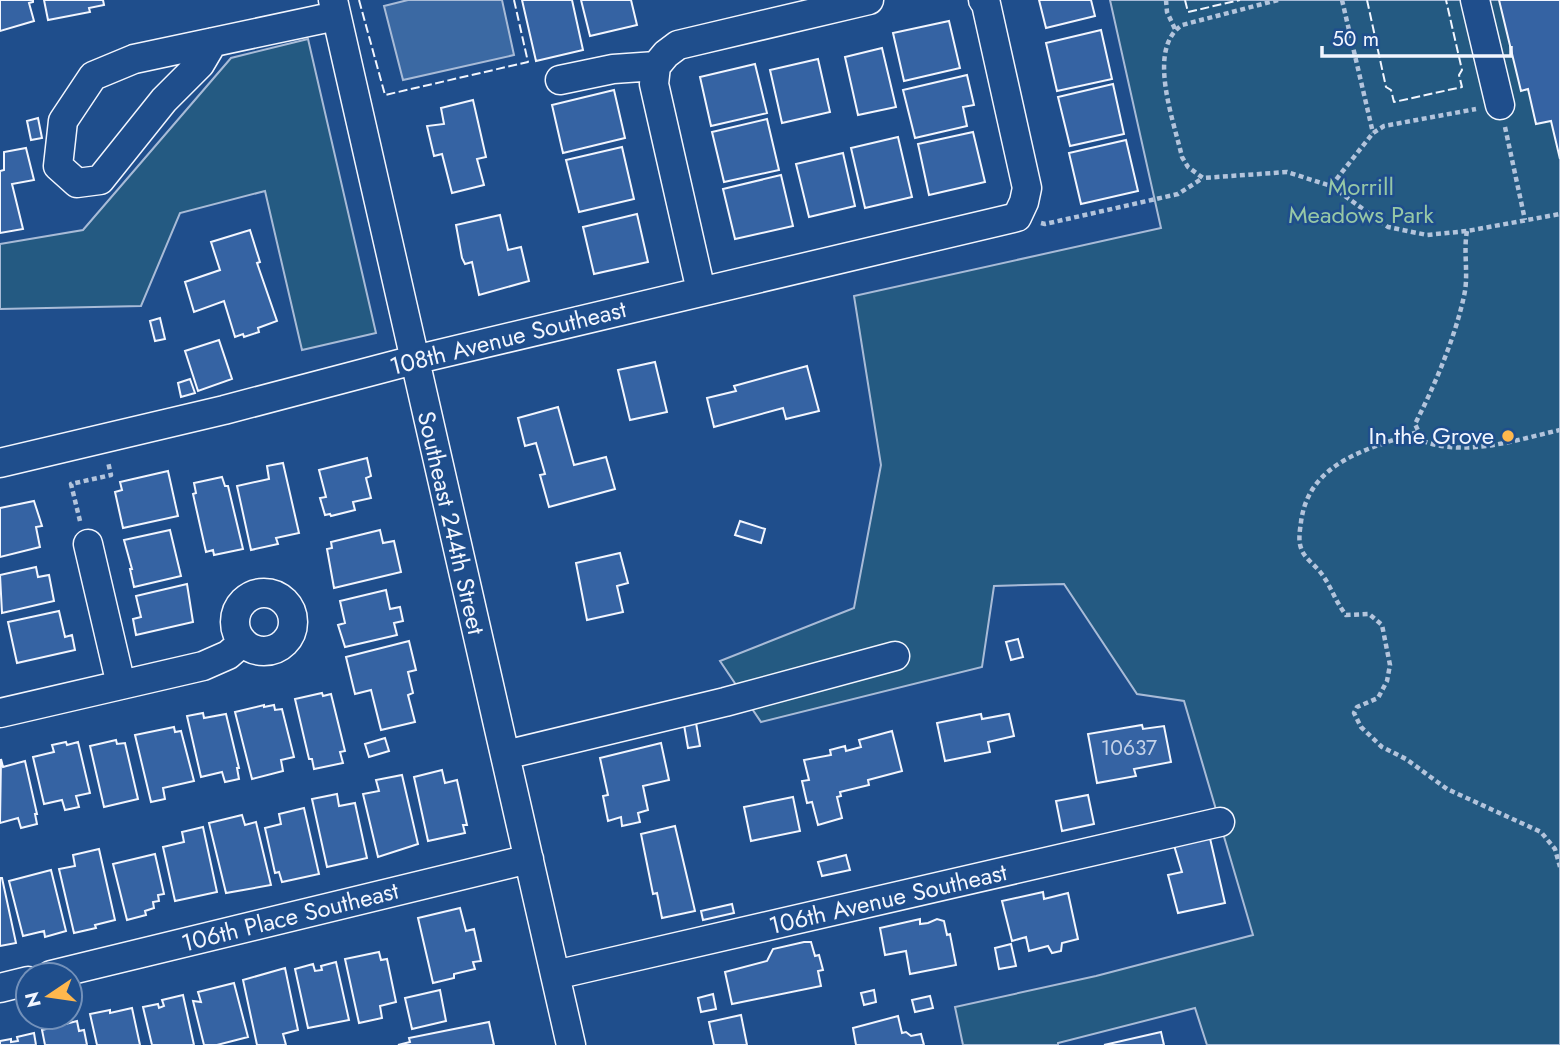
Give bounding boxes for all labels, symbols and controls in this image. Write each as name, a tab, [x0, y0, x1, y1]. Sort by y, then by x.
scale bar	[1322, 14, 1511, 58]
text: 50 m	[1332, 24, 1379, 54]
park label: Morrill Meadows Park	[1288, 169, 1434, 232]
street label: 108th Avenue Southeast	[386, 291, 630, 384]
street label: Southeast 244th Street	[409, 408, 494, 638]
place label: In the Grove	[1369, 418, 1494, 453]
marker: In the Grove	[1500, 428, 1516, 444]
house number: 10637	[1101, 733, 1157, 763]
street label: 106th Avenue Southeast	[766, 854, 1010, 943]
street label: 106th Place Southeast	[178, 873, 402, 960]
north arrow	[14, 961, 84, 1031]
text: N	[18, 989, 48, 1010]

